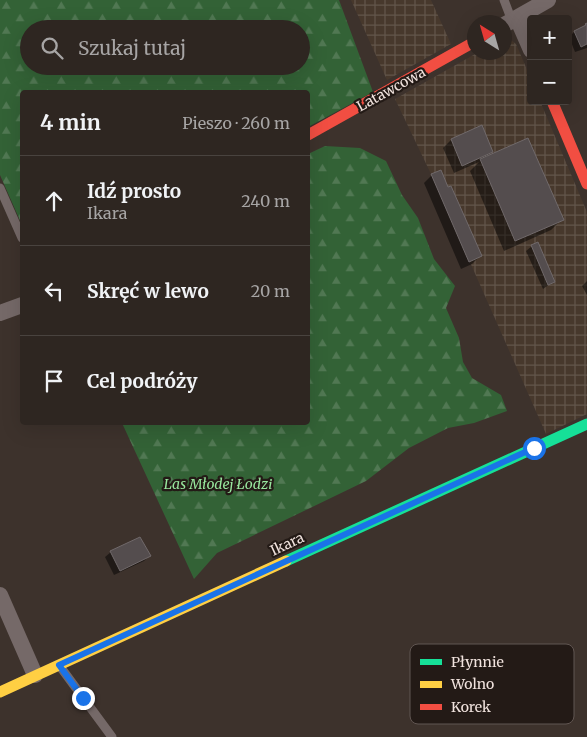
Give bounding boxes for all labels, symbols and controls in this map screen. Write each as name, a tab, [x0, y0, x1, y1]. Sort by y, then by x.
north arrow	[467, 15, 512, 60]
map controls	[527, 15, 572, 105]
button: +	[527, 15, 572, 60]
search box	[20, 20, 310, 75]
icon: search	[38, 34, 66, 62]
text: Szukaj tutaj	[78, 36, 186, 60]
button: −	[527, 60, 572, 105]
street label: Latawcowa	[354, 63, 429, 115]
text: 4 min	[40, 109, 101, 136]
text: Pieszo · 260 m	[182, 113, 290, 133]
text: Idź prosto	[87, 179, 181, 203]
icon: ahead	[40, 187, 68, 215]
text: 240 m	[241, 191, 290, 211]
text: Ikara	[87, 203, 127, 223]
icon: left	[40, 277, 68, 305]
text: Skręć w lewo	[87, 279, 209, 303]
text: 20 m	[251, 281, 290, 301]
icon: arrive	[40, 367, 68, 395]
text: Cel podróży	[87, 369, 198, 393]
route start	[523, 437, 546, 460]
park label: Las Młodej Łodzi	[164, 475, 272, 493]
street label: Ikara	[267, 528, 307, 560]
legend	[410, 644, 574, 724]
text: Płynnie	[451, 653, 504, 671]
text: Wolno	[450, 675, 494, 693]
route end	[72, 687, 95, 710]
text: Korek	[451, 698, 491, 716]

